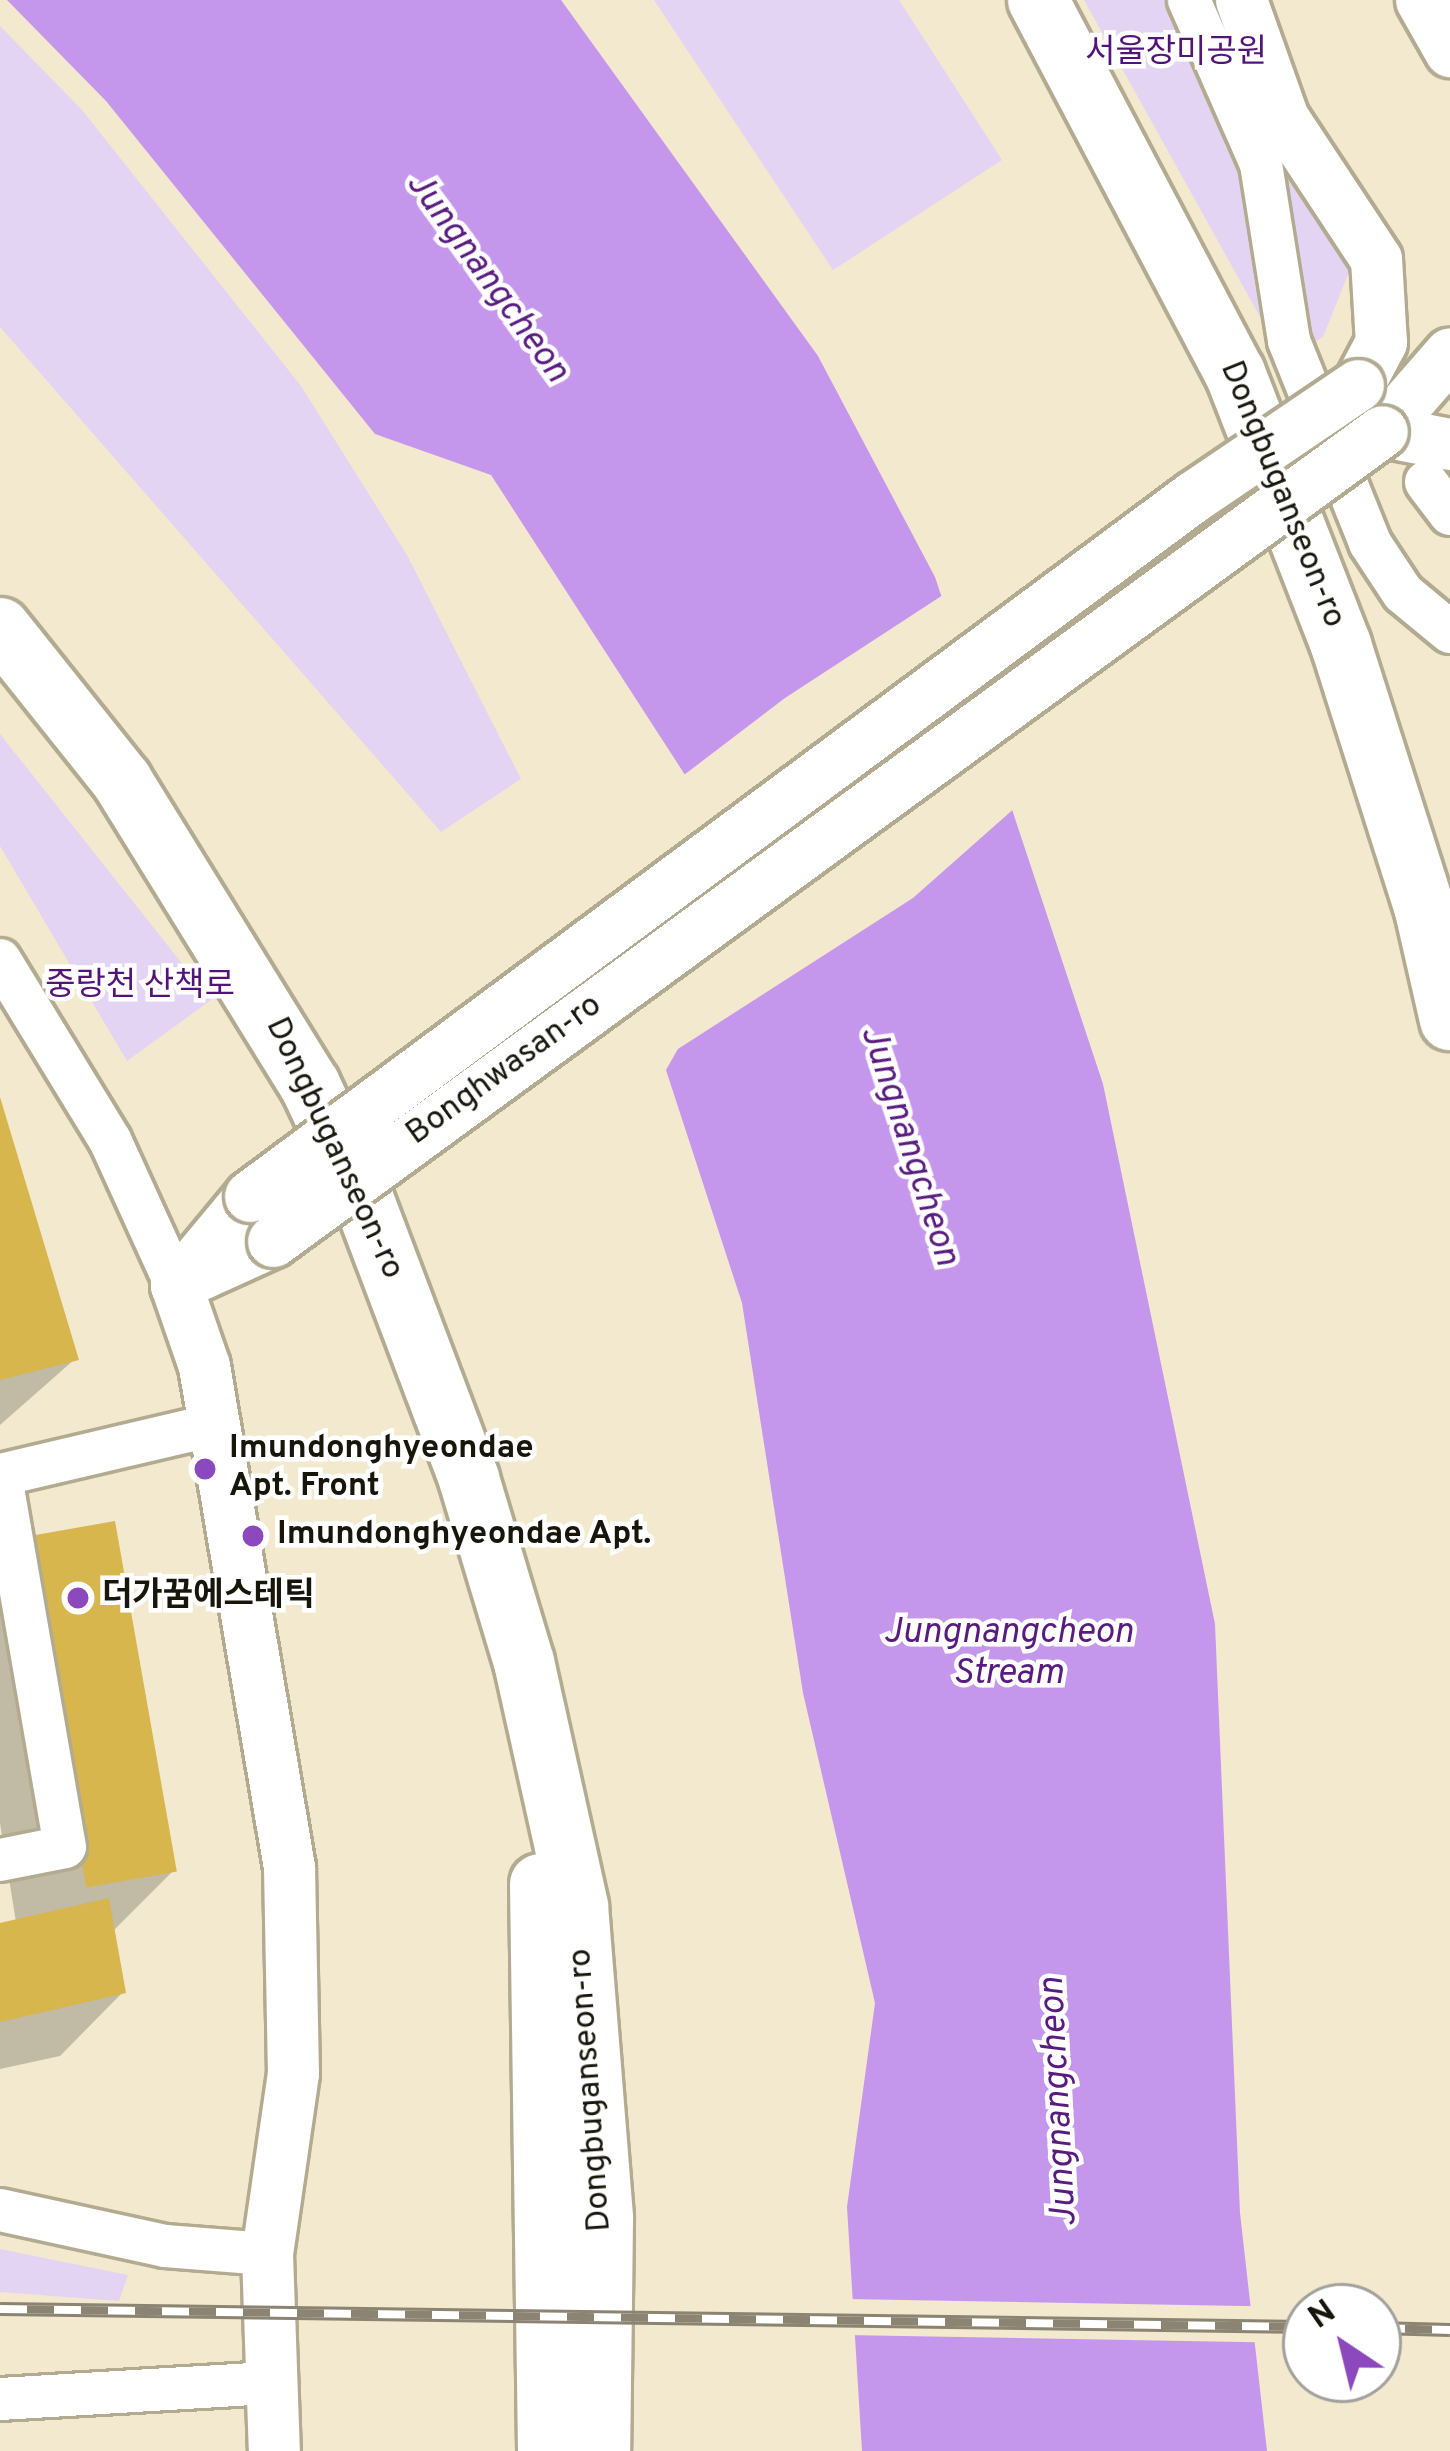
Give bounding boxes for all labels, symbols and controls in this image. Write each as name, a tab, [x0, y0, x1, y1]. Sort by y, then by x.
park label: 서울장미공원	[1085, 35, 1267, 75]
water label: Jungnangcheon	[395, 164, 577, 392]
street label: Dongbuganseon-ro	[1209, 356, 1353, 634]
park label: 중랑천 산책로	[45, 968, 235, 1008]
street label: Bonghwasan-ro	[400, 987, 610, 1155]
street label: Dongbuganseon-ro	[255, 1012, 411, 1286]
water label: Jungnangcheon	[849, 1020, 967, 1272]
place label: Imundonghyeondae Apt. Front	[229, 1430, 534, 1508]
marker: Imundonghyeondae Apt. Front	[192, 1456, 218, 1482]
place label: Imundonghyeondae Apt.	[277, 1516, 653, 1556]
marker: Imundonghyeondae Apt.	[240, 1523, 266, 1549]
place label: 더가꿈에스테틱	[102, 1578, 315, 1618]
marker: 더가꿈에스테틱	[65, 1585, 91, 1611]
water label: Jungnangcheon Stream	[883, 1611, 1133, 1696]
street label: Dongbuganseon-ro	[562, 1947, 622, 2233]
water label: Jungnangcheon	[1032, 1976, 1088, 2228]
north arrow	[1282, 2283, 1402, 2403]
text: N	[1301, 2292, 1345, 2340]

